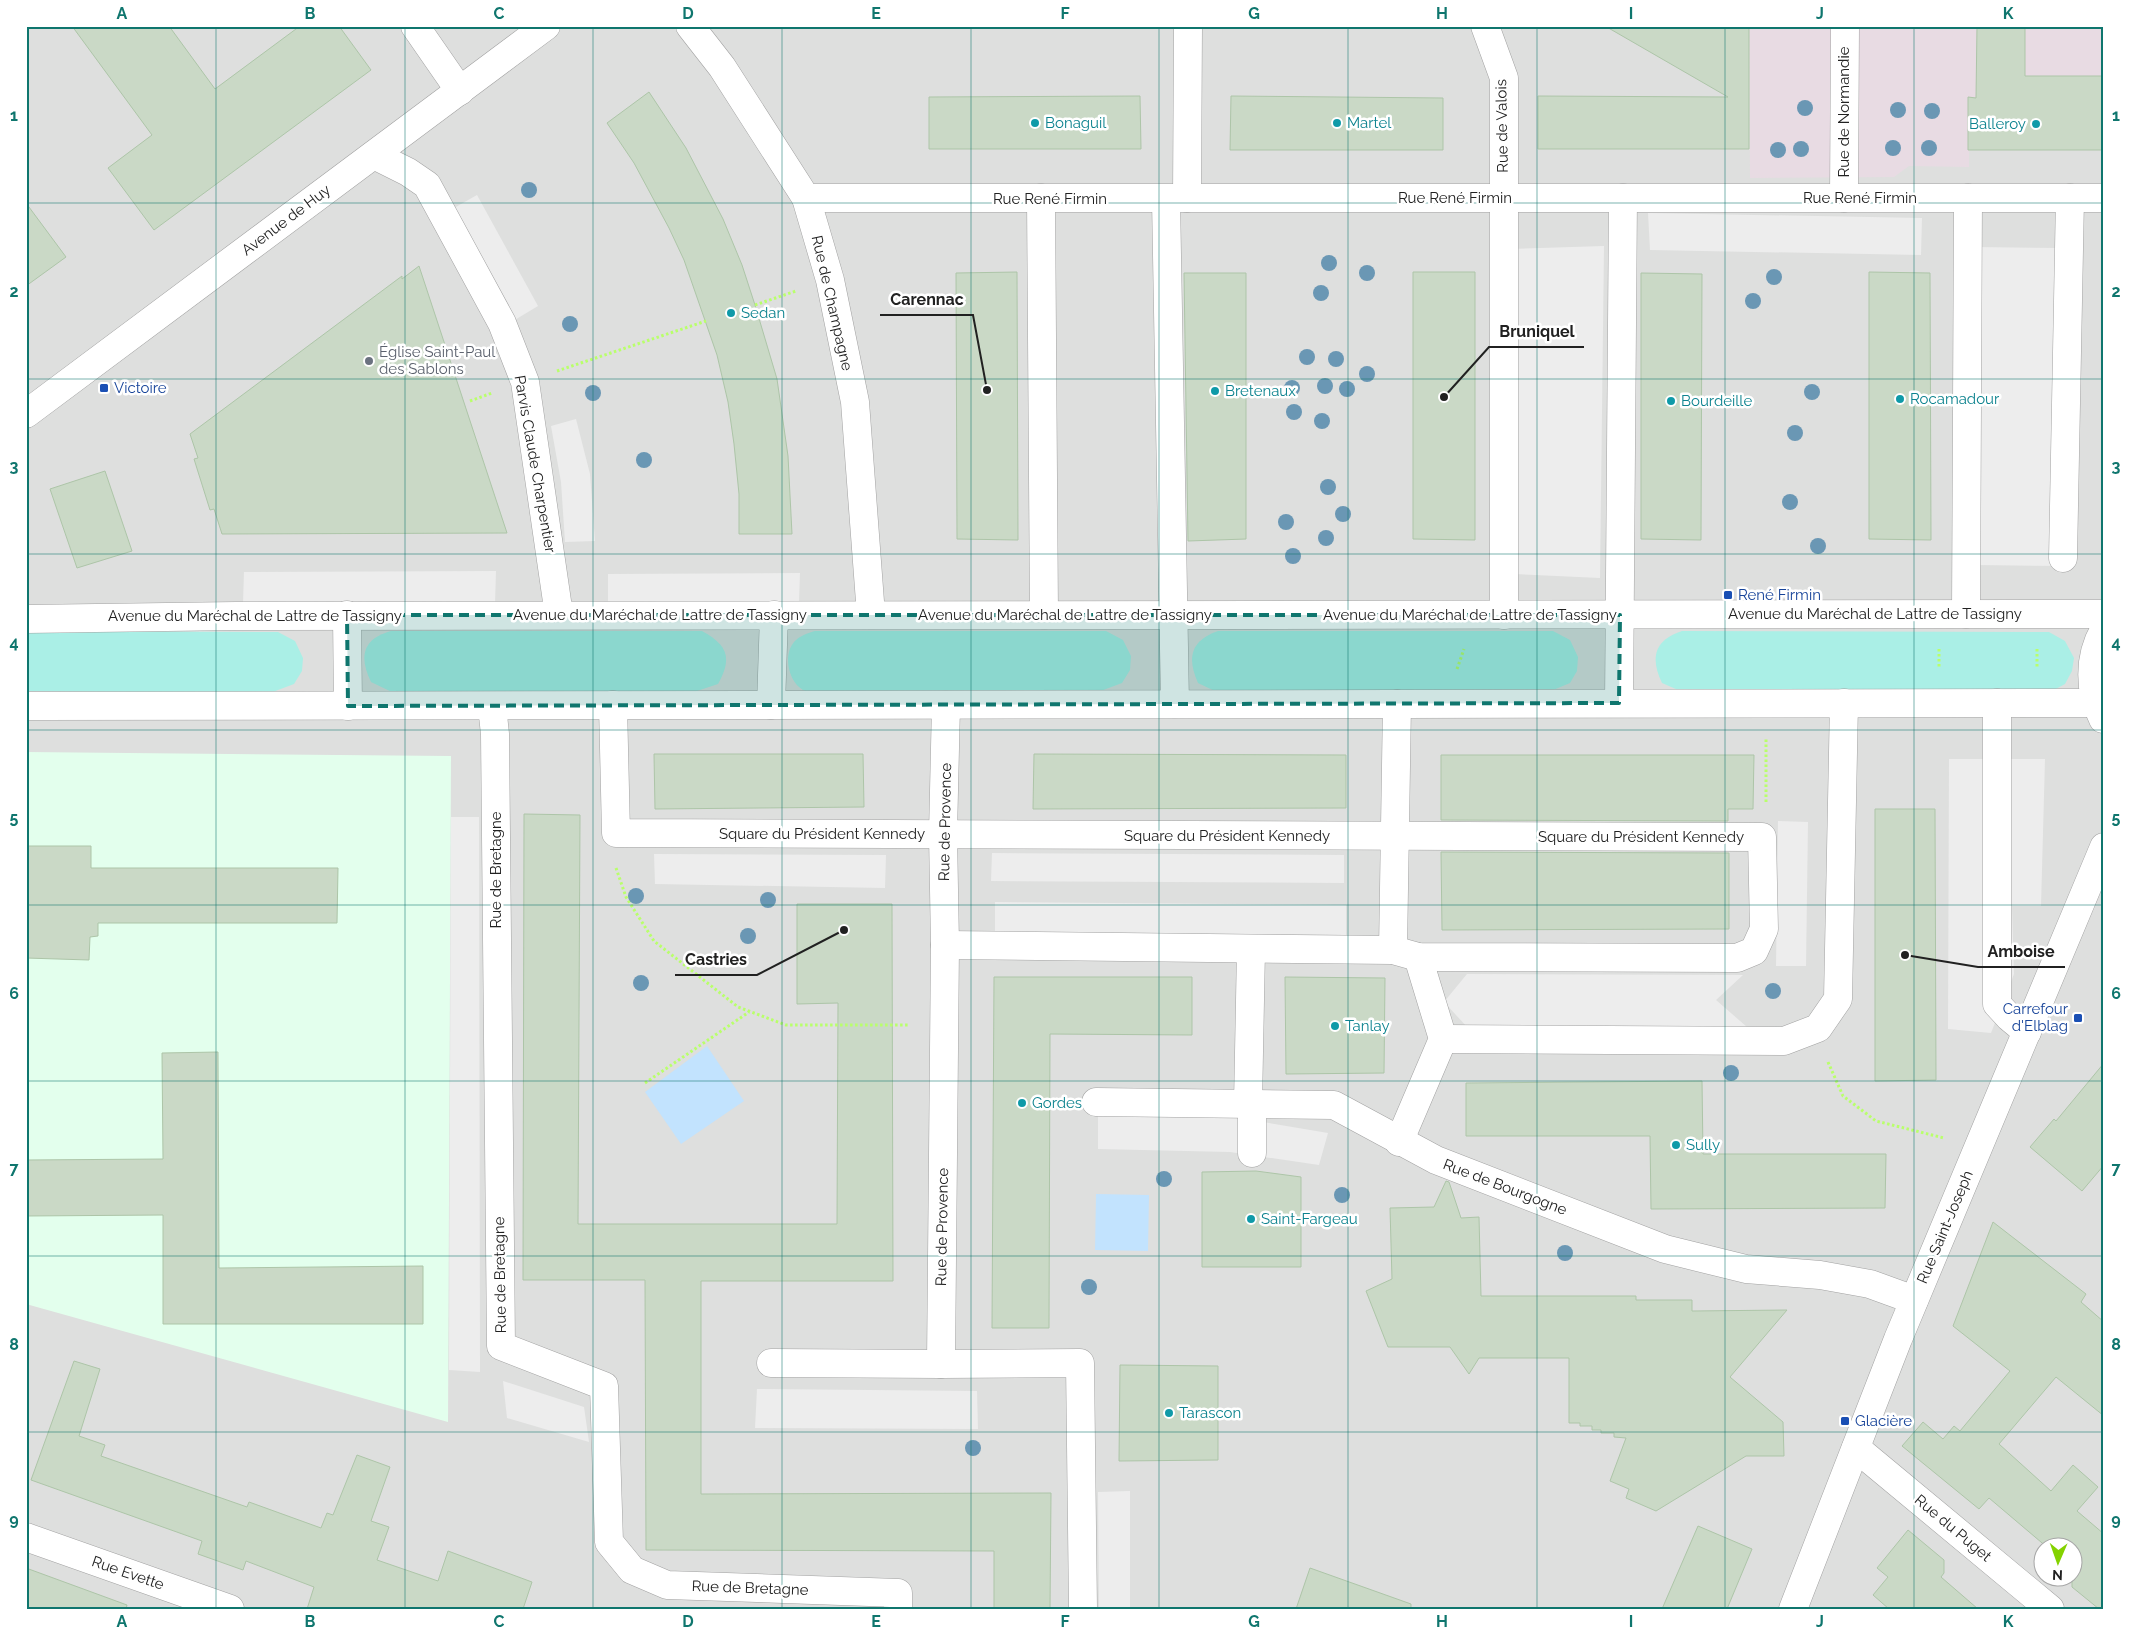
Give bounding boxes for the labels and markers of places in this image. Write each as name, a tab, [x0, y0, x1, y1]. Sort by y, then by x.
place label: Bonaguil	[1045, 114, 1107, 132]
place label: Martel	[1347, 114, 1392, 132]
place label: Balleroy	[1969, 115, 2026, 133]
marker: Bonaguil	[1029, 117, 1041, 129]
marker: Martel	[1331, 117, 1343, 129]
marker: Balleroy	[2030, 118, 2042, 130]
callout: Carennac	[880, 284, 973, 315]
place label: Sedan	[741, 304, 785, 322]
marker: Sedan	[725, 307, 737, 319]
callout: Bruniquel	[1489, 316, 1584, 347]
place label: Église Saint-Paul des Sablons	[379, 343, 496, 378]
marker: Église Saint-Paul des Sablons	[363, 355, 375, 367]
place label: Victoire	[114, 379, 167, 397]
marker: Victoire	[98, 382, 110, 394]
place label: Bretenaux	[1225, 382, 1296, 400]
marker: Bretenaux	[1209, 385, 1221, 397]
place label: Rocamadour	[1910, 390, 2000, 408]
place label: Bourdeille	[1681, 392, 1752, 410]
marker: Rocamadour	[1894, 393, 1906, 405]
marker: Bourdeille	[1665, 395, 1677, 407]
place label: René Firmin	[1738, 586, 1821, 604]
marker: René Firmin	[1722, 589, 1734, 601]
callout: Amboise	[1978, 936, 2065, 967]
callout: Castries	[675, 944, 757, 975]
place label: Carrefour d'Elblag	[2003, 1000, 2069, 1035]
marker: Carrefour d'Elblag	[2072, 1012, 2084, 1024]
place label: Tanlay	[1345, 1017, 1390, 1035]
marker: Tanlay	[1329, 1020, 1341, 1032]
place label: Gordes	[1032, 1094, 1082, 1112]
marker: Gordes	[1016, 1097, 1028, 1109]
place label: Sully	[1686, 1136, 1720, 1154]
marker: Sully	[1670, 1139, 1682, 1151]
place label: Saint-Fargeau	[1261, 1210, 1358, 1228]
marker: Saint-Fargeau	[1245, 1213, 1257, 1225]
place label: Tarascon	[1179, 1404, 1241, 1422]
marker: Tarascon	[1163, 1407, 1175, 1419]
place label: Glacière	[1855, 1412, 1912, 1430]
marker: Glacière	[1839, 1415, 1851, 1427]

